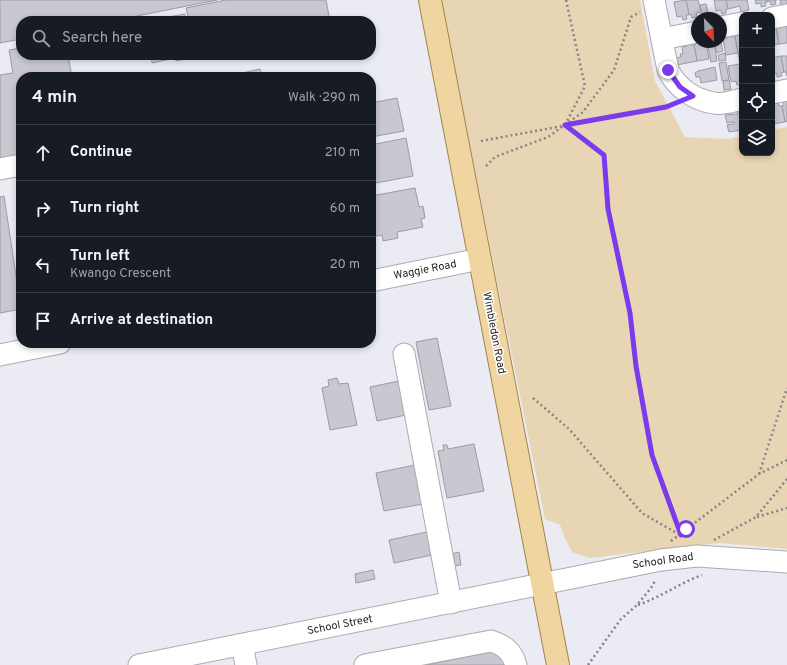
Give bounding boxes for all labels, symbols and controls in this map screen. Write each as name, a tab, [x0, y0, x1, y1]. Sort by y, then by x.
north arrow	[691, 12, 727, 48]
map controls	[739, 12, 775, 156]
button: +	[739, 12, 775, 48]
search box	[16, 16, 376, 60]
icon: search	[30, 27, 52, 49]
text: Search here	[62, 29, 142, 48]
button: −	[739, 48, 775, 84]
route end	[659, 61, 677, 79]
button: locate	[739, 84, 775, 120]
text: 4 min	[32, 87, 77, 109]
text: Walk · 290 m	[288, 90, 360, 106]
button: layers	[739, 120, 775, 156]
icon: ahead	[32, 142, 54, 164]
text: Continue	[70, 143, 132, 162]
text: 210 m	[325, 145, 360, 161]
icon: right	[32, 198, 54, 220]
text: Turn right	[70, 199, 139, 218]
text: 60 m	[330, 201, 360, 217]
text: Turn left	[70, 247, 130, 266]
icon: left	[32, 254, 54, 276]
text: 20 m	[330, 257, 360, 273]
street label: Waggie Road	[392, 257, 458, 283]
text: Kwango Crescent	[70, 266, 171, 282]
street label: Wimbledon Road	[479, 291, 509, 375]
icon: arrive	[32, 310, 54, 332]
text: Arrive at destination	[70, 311, 213, 330]
route start	[677, 520, 695, 538]
street label: School Road	[632, 550, 694, 572]
street label: School Street	[306, 612, 374, 638]

